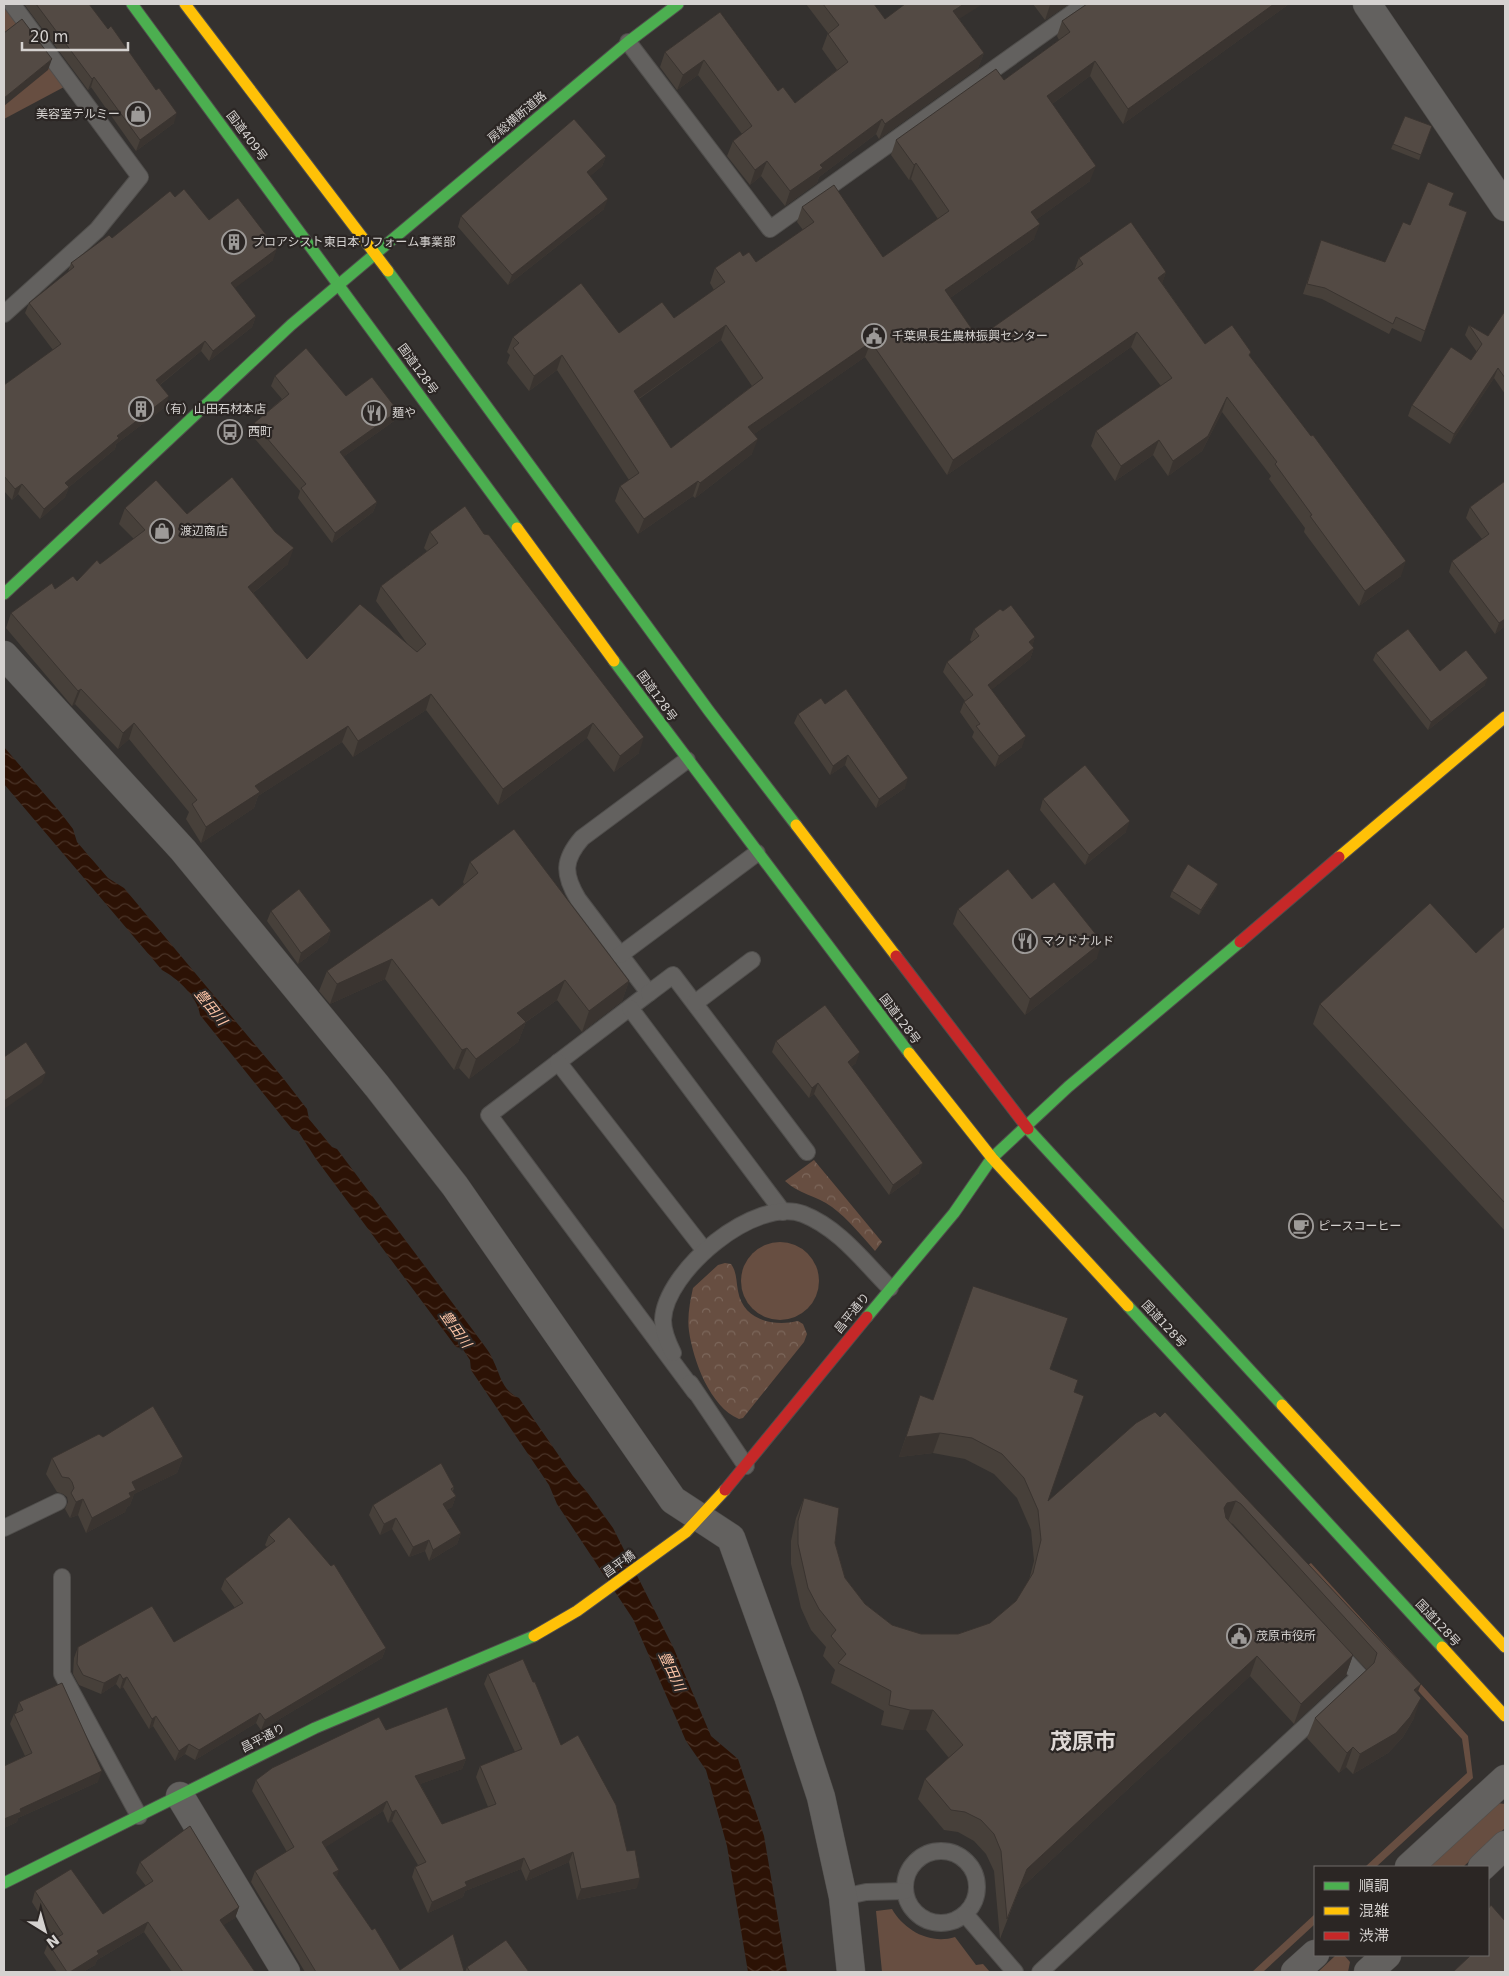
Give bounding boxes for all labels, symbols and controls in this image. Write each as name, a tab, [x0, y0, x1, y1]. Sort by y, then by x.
scale bar	[22, 20, 129, 52]
text: 20 m	[30, 28, 68, 46]
street label: 房総横断道路	[485, 88, 549, 146]
shop icon: 美容室テルミー	[125, 101, 151, 127]
place label: 美容室テルミー	[36, 107, 120, 121]
street label: 国道409号	[224, 108, 270, 164]
building icon: プロアシスト東日本リフォーム事業部	[221, 229, 247, 255]
place label: プロアシスト東日本リフォーム事業部	[252, 235, 455, 249]
public building icon: 千葉県長生農林振興センター	[861, 323, 887, 349]
place label: 千葉県長生農林振興センター	[892, 329, 1048, 343]
street label: 国道128号	[395, 341, 441, 397]
building icon: （有）山田石材本店	[128, 396, 154, 422]
restaurant icon: 麺や	[361, 400, 387, 426]
place label: （有）山田石材本店	[158, 402, 266, 416]
place label: 麺や	[392, 406, 416, 420]
bus stop icon: 西町	[217, 419, 243, 445]
place label: 西町	[248, 425, 272, 439]
shop icon: 渡辺商店	[149, 518, 175, 544]
place label: 渡辺商店	[180, 524, 228, 538]
street label: 国道128号	[634, 668, 680, 724]
restaurant icon: マクドナルド	[1012, 928, 1038, 954]
place label: マクドナルド	[1042, 934, 1114, 948]
water label: 豊田川	[192, 986, 232, 1030]
street label: 国道128号	[877, 991, 923, 1047]
cafe icon: ピースコーヒー	[1288, 1213, 1314, 1239]
place label: ピースコーヒー	[1318, 1219, 1401, 1233]
street label: 昌平通り	[831, 1290, 873, 1336]
street label: 国道128号	[1139, 1298, 1189, 1350]
water label: 豊田川	[437, 1307, 476, 1352]
street label: 昌平橋	[600, 1548, 638, 1580]
street label: 国道128号	[1413, 1597, 1463, 1649]
public building icon: 茂原市役所	[1226, 1623, 1252, 1649]
place label: 茂原市役所	[1256, 1629, 1316, 1643]
water label: 豊田川	[656, 1649, 689, 1695]
street label: 昌平通り	[238, 1721, 288, 1755]
district label: 茂原市	[1050, 1729, 1116, 1754]
legend	[1314, 1866, 1489, 1956]
text: 順調	[1359, 1877, 1389, 1895]
text: 混雑	[1359, 1902, 1389, 1920]
north arrow	[20, 1906, 70, 1956]
text: 渋滞	[1359, 1927, 1389, 1945]
text: N	[43, 1931, 62, 1951]

